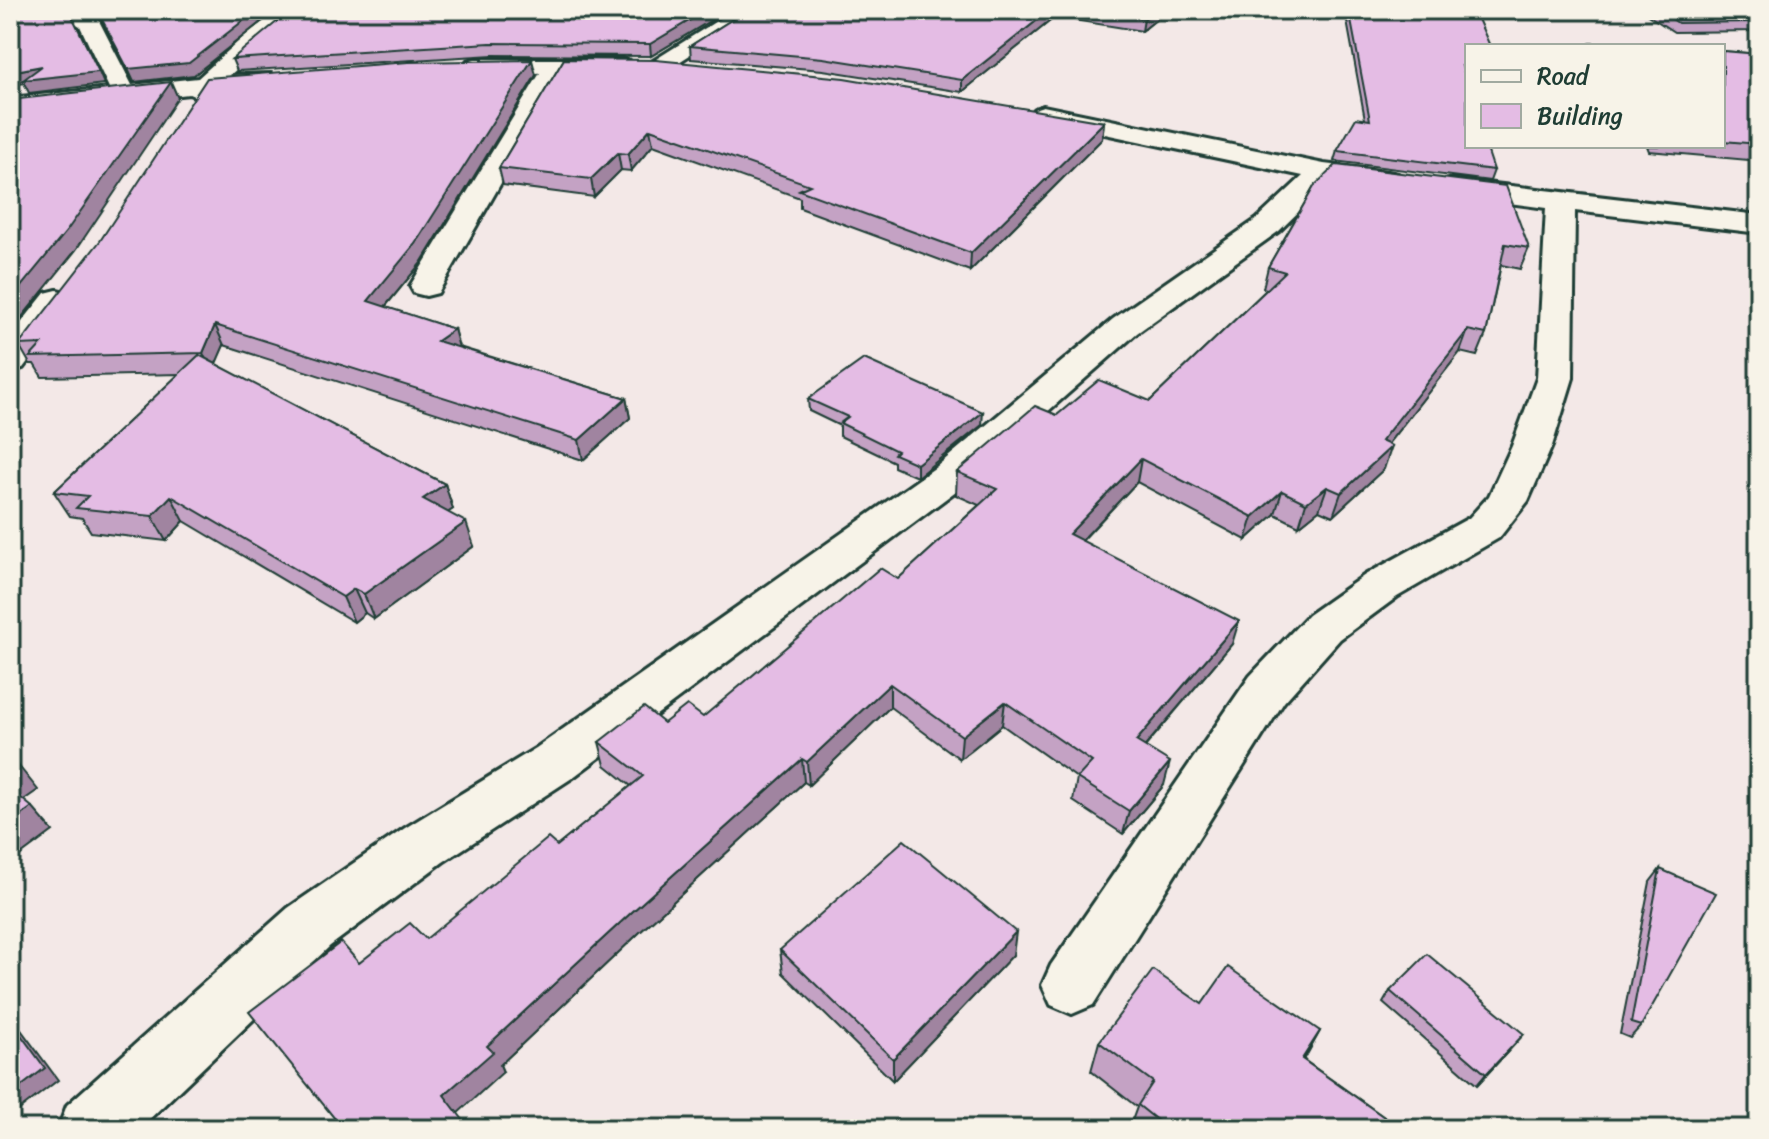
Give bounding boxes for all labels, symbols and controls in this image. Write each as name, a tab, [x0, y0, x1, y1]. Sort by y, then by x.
legend	[1465, 44, 1725, 148]
text: Road	[1537, 55, 1591, 97]
text: Building	[1537, 95, 1623, 137]

